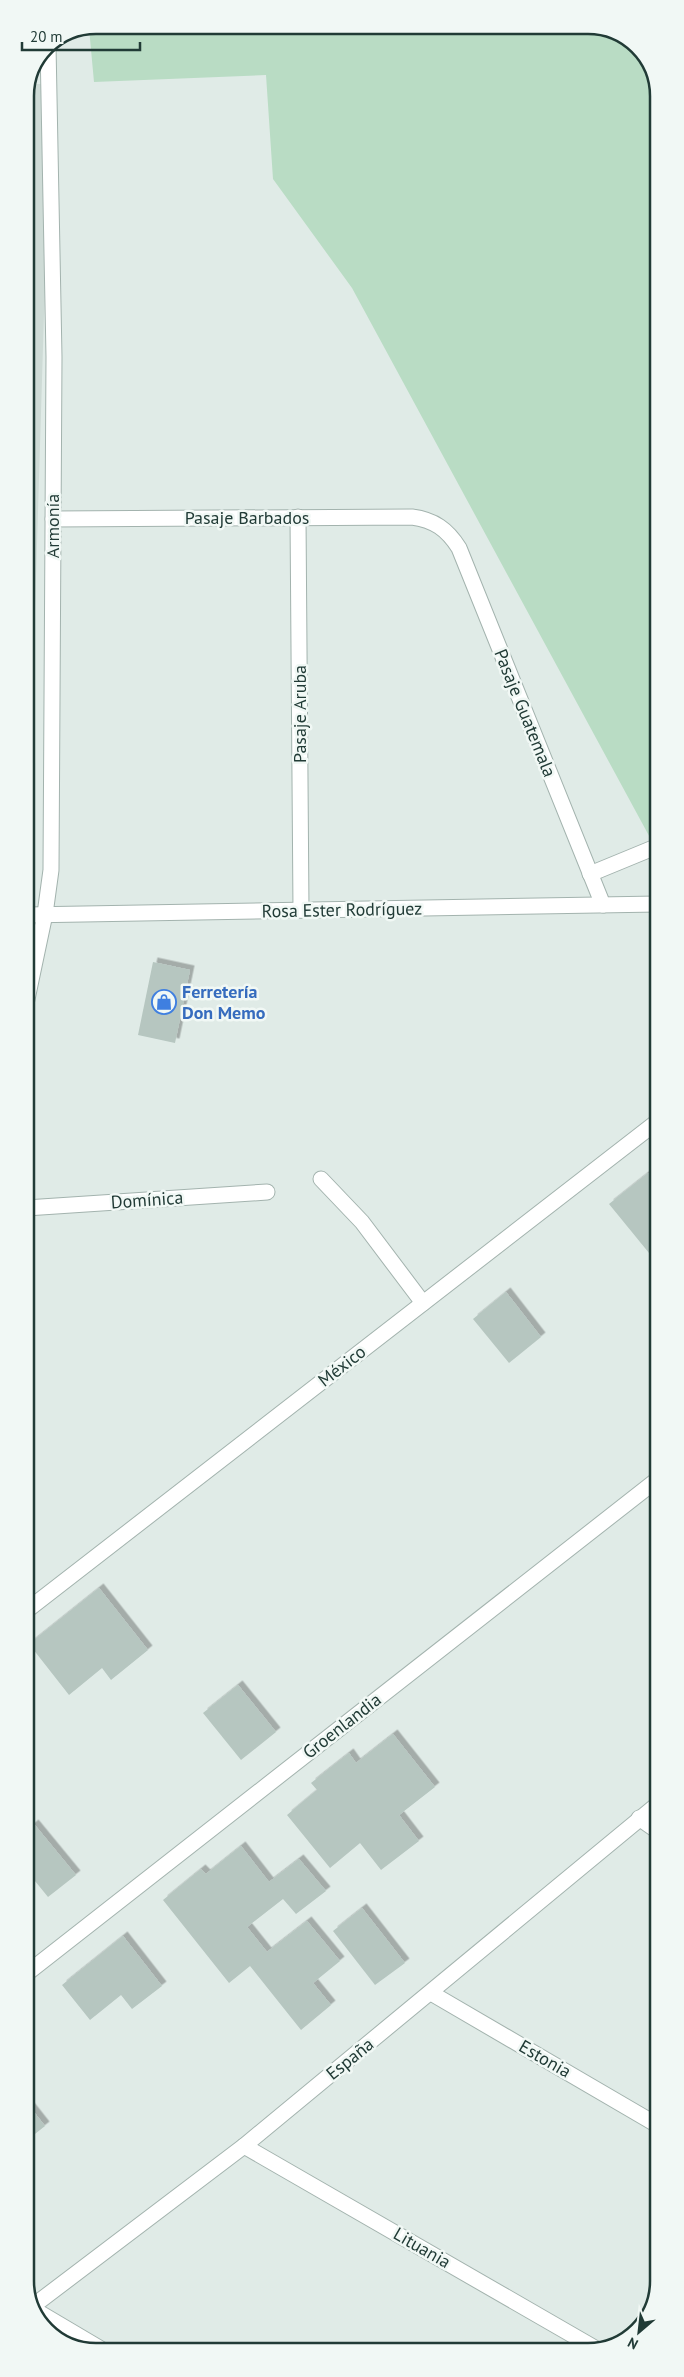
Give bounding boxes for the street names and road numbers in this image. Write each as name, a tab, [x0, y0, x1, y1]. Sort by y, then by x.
street label: Armonía	[41, 494, 64, 558]
street label: Pasaje Barbados	[185, 506, 309, 529]
street label: Pasaje Guatemala	[489, 645, 562, 780]
street label: Pasaje Aruba	[288, 665, 311, 763]
street label: Rosa Ester Rodríguez	[262, 897, 422, 922]
street label: Domínica	[110, 1185, 184, 1214]
street label: México	[313, 1340, 370, 1391]
street label: Groenlandia	[298, 1688, 386, 1763]
street label: España	[321, 2032, 378, 2085]
street label: Estonia	[515, 2035, 575, 2083]
street label: Lituania	[389, 2222, 455, 2273]

